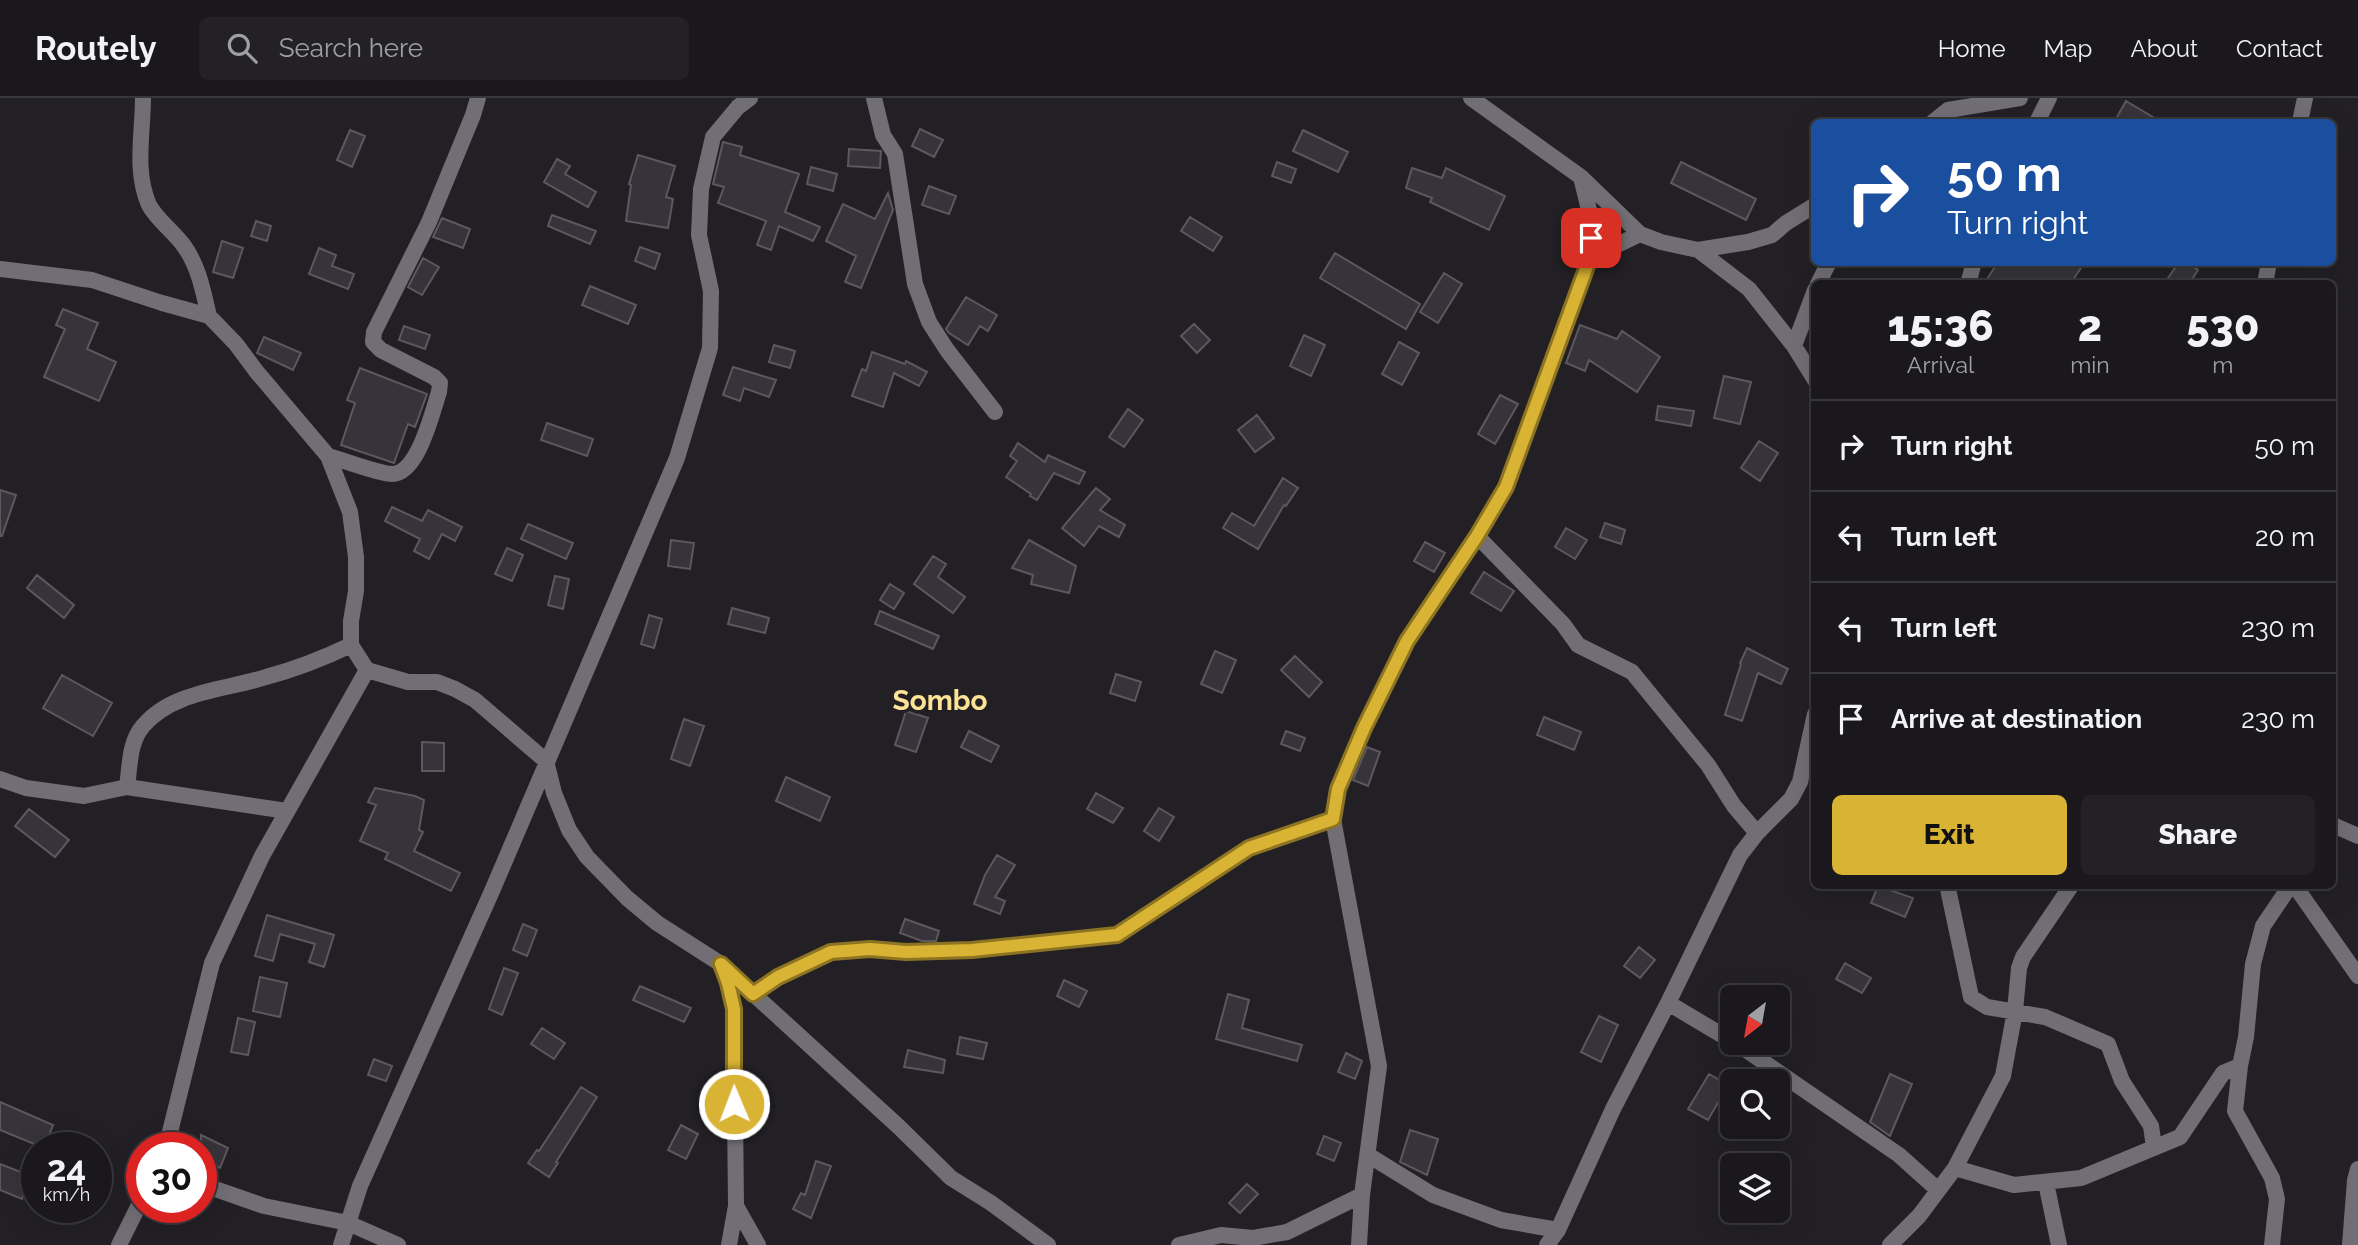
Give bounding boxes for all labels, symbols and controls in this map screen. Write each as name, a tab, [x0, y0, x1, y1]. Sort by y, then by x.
search box	[199, 17, 689, 80]
text: Routely	[35, 29, 157, 68]
icon: search	[223, 29, 261, 67]
text: Search here	[279, 33, 423, 63]
text: Home	[1938, 34, 2006, 63]
text: Map	[2044, 34, 2092, 63]
text: About	[2130, 34, 2198, 63]
text: Contact	[2236, 34, 2323, 63]
text: 50 m	[1947, 145, 2062, 202]
icon: right	[1832, 147, 1923, 238]
text: Turn right	[1947, 204, 2088, 241]
pin	[1561, 208, 1621, 268]
icon: arrive	[1572, 219, 1610, 257]
text: 15:36	[1888, 302, 1994, 351]
text: 2	[2078, 302, 2102, 351]
text: 530	[2186, 302, 2259, 351]
text: Arrival	[1907, 351, 1974, 378]
text: min	[2070, 351, 2110, 378]
text: m	[2212, 351, 2233, 378]
icon: right	[1832, 427, 1870, 465]
text: Turn right	[1891, 431, 2012, 461]
text: 50 m	[2254, 431, 2315, 461]
icon: left	[1832, 518, 1870, 556]
text: Turn left	[1891, 522, 1997, 552]
text: 20 m	[2255, 522, 2315, 552]
icon: left	[1832, 609, 1870, 647]
text: Turn left	[1891, 613, 1997, 643]
text: 230 m	[2241, 613, 2315, 643]
district label: Sombo	[893, 684, 987, 717]
icon: arrive	[1832, 700, 1870, 738]
text: Arrive at destination	[1891, 704, 2142, 734]
text: 230 m	[2241, 704, 2315, 734]
button: Exit	[1832, 795, 2067, 875]
button: Share	[2081, 795, 2315, 875]
north arrow	[1720, 985, 1790, 1055]
map controls	[1720, 985, 1790, 1223]
position arrow	[697, 1067, 771, 1141]
button: search	[1720, 1069, 1790, 1139]
speed limit sign: 30	[126, 1132, 217, 1223]
text: 24	[47, 1148, 86, 1189]
button: layers	[1720, 1153, 1790, 1223]
text: km/h	[43, 1184, 90, 1205]

